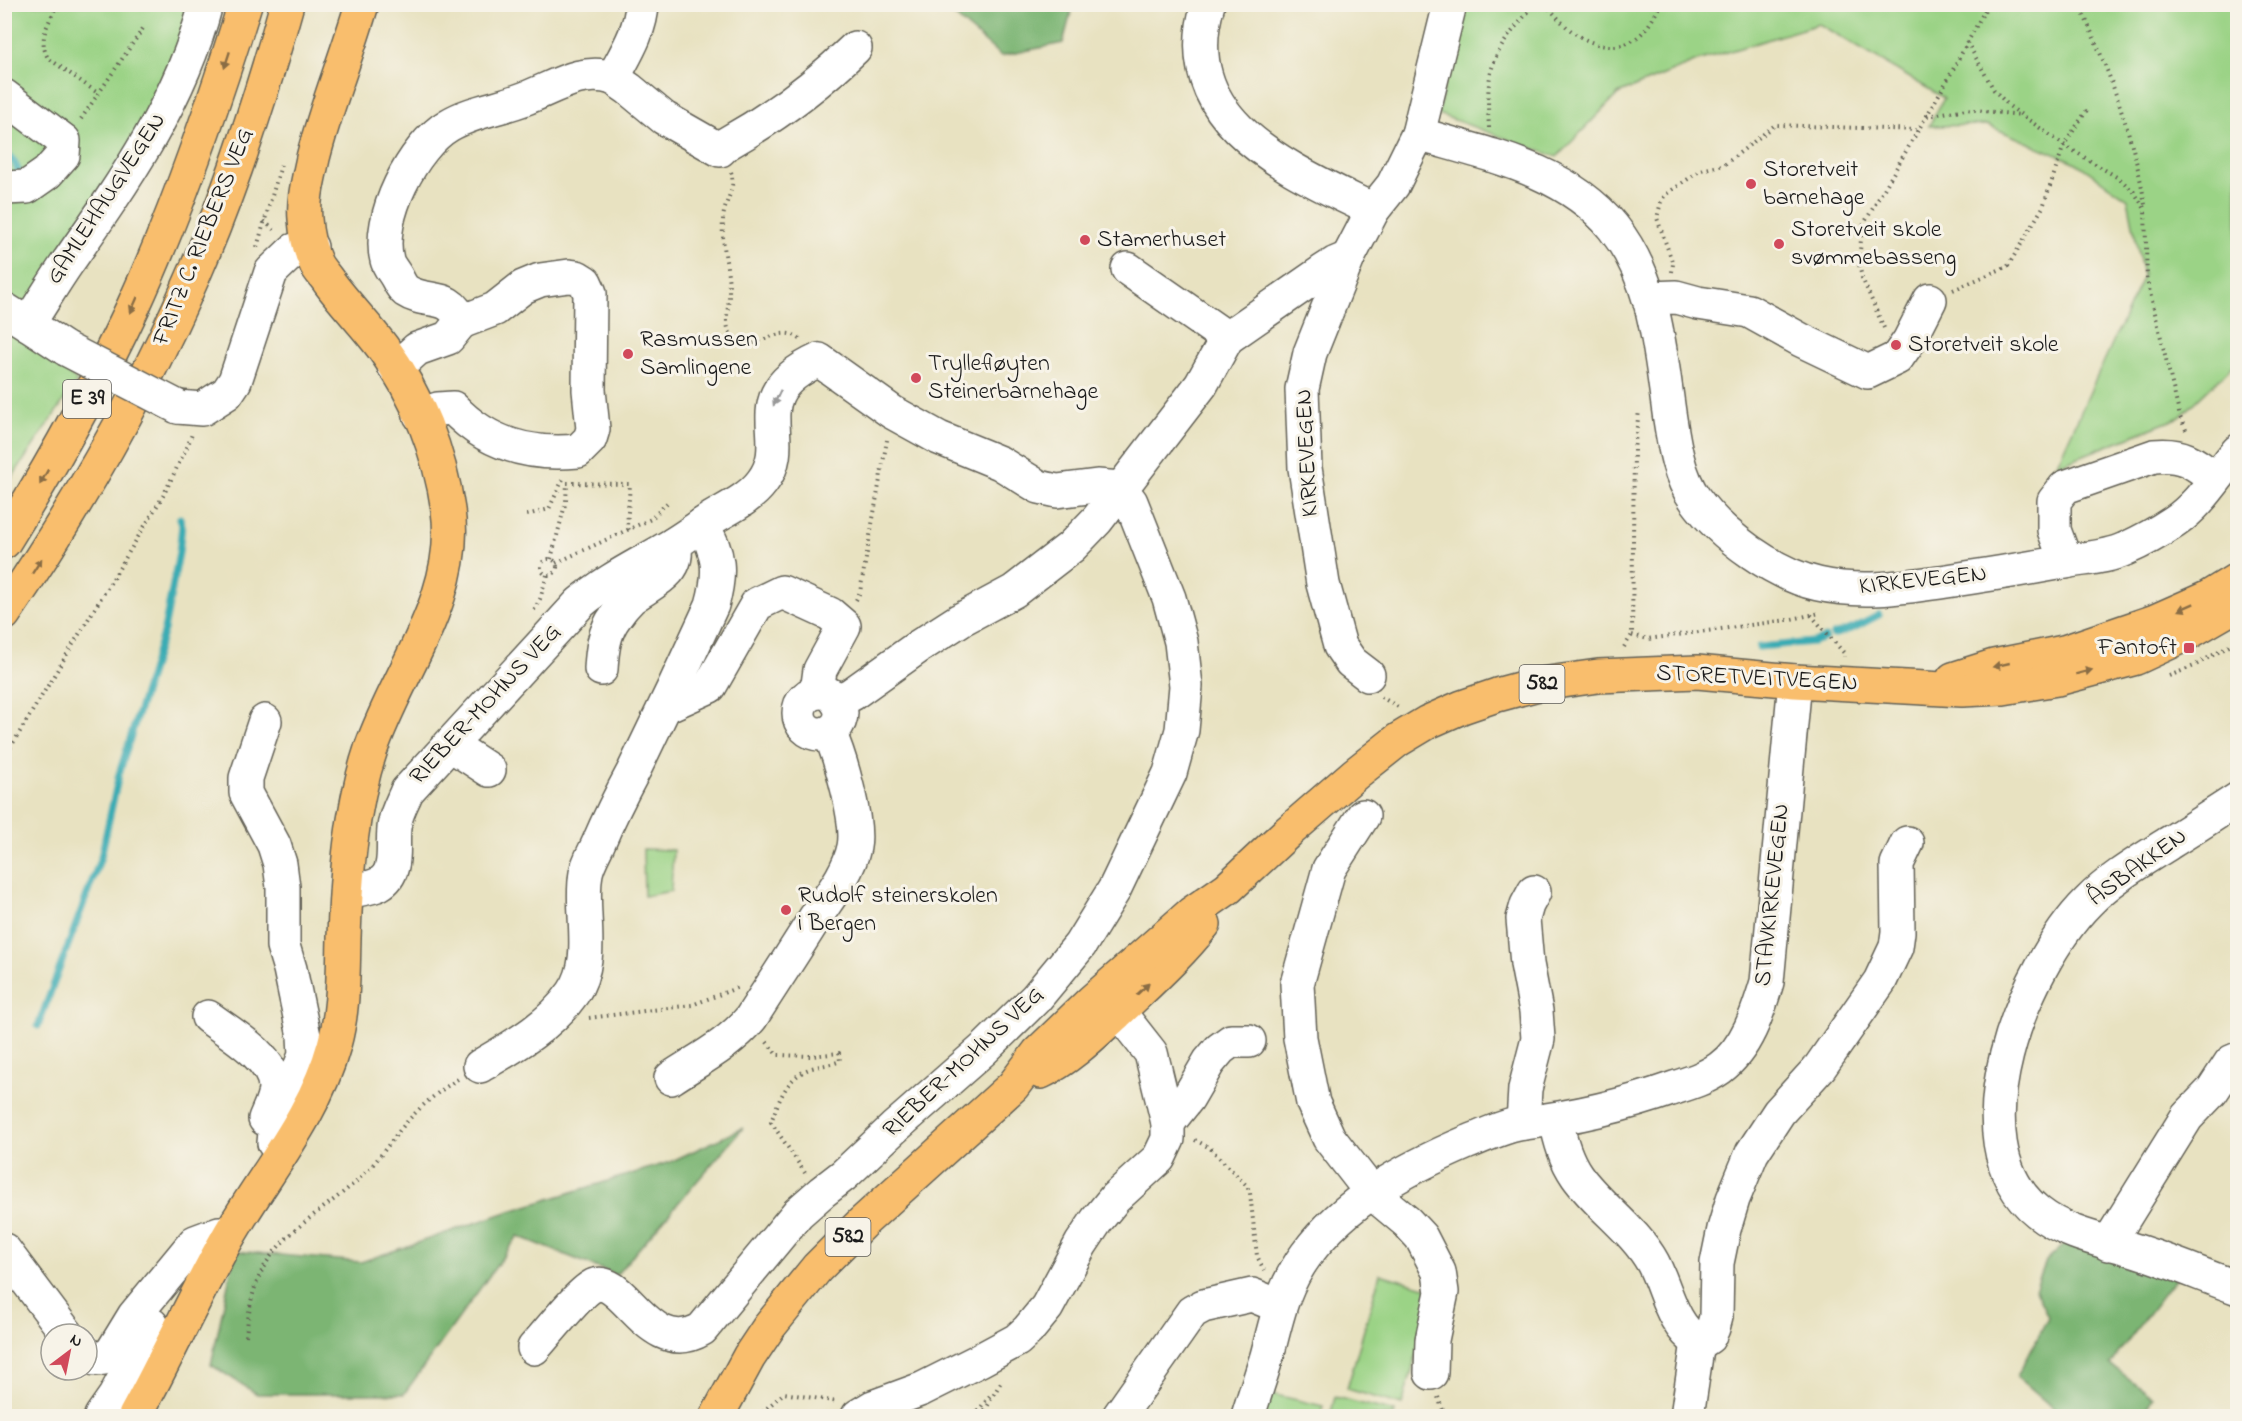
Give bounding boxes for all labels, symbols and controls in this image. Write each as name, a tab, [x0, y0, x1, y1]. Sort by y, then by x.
one-way arrow	[222, 51, 231, 69]
street label: GAMLEHAUGVEGEN	[38, 106, 176, 292]
street label: FRITZ C. RIEBERS VEG	[144, 123, 264, 352]
place label: Storetveit barnehage	[1763, 153, 1865, 216]
marker: Storetveit barnehage	[1744, 177, 1758, 191]
place label: Storetveit skole svømmebasseng	[1791, 213, 1956, 276]
place label: Stamerhuset	[1097, 223, 1226, 258]
marker: Stamerhuset	[1078, 233, 1092, 247]
marker: Storetveit skole svømmebasseng	[1772, 237, 1786, 251]
one-way arrow	[129, 296, 138, 313]
place label: Rasmussen Samlingene	[640, 323, 758, 386]
place label: Storetveit skole	[1908, 328, 2059, 363]
marker: Storetveit skole	[1889, 338, 1903, 352]
marker: Rasmussen Samlingene	[621, 347, 635, 361]
place label: Tryllefløyten Steinerbarnehage	[928, 347, 1098, 410]
marker: Tryllefløyten Steinerbarnehage	[909, 371, 923, 385]
road number: E 39	[63, 380, 111, 418]
street label: KIRKEVEGEN	[1287, 388, 1329, 518]
one-way arrow	[772, 389, 782, 407]
one-way arrow	[39, 469, 49, 486]
street label: KIRKEVEGEN	[1857, 557, 1989, 605]
one-way arrow	[31, 558, 43, 574]
one-way arrow	[2177, 602, 2195, 612]
street label: RIEBER-MOHNS VEG	[402, 617, 570, 793]
place label: Fantoft	[2097, 631, 2177, 666]
marker: Fantoft	[2182, 641, 2196, 655]
street label: STORETVEITVEGEN	[1655, 656, 1859, 702]
one-way arrow	[1991, 660, 2010, 670]
road number: 582	[1520, 665, 1564, 703]
one-way arrow	[2075, 666, 2093, 676]
street label: STAVKIRKEVEGEN	[1746, 802, 1800, 988]
street label: ÅSBAKKEN	[2081, 820, 2195, 916]
place label: Rudolf steinerskolen i Bergen	[798, 879, 998, 942]
marker: Rudolf steinerskolen i Bergen	[779, 903, 793, 917]
street label: RIEBER-MOHNS VEG	[876, 979, 1052, 1147]
one-way arrow	[1135, 983, 1150, 996]
road number: 582	[826, 1218, 870, 1256]
north arrow	[39, 1322, 99, 1382]
text: N	[65, 1328, 87, 1354]

